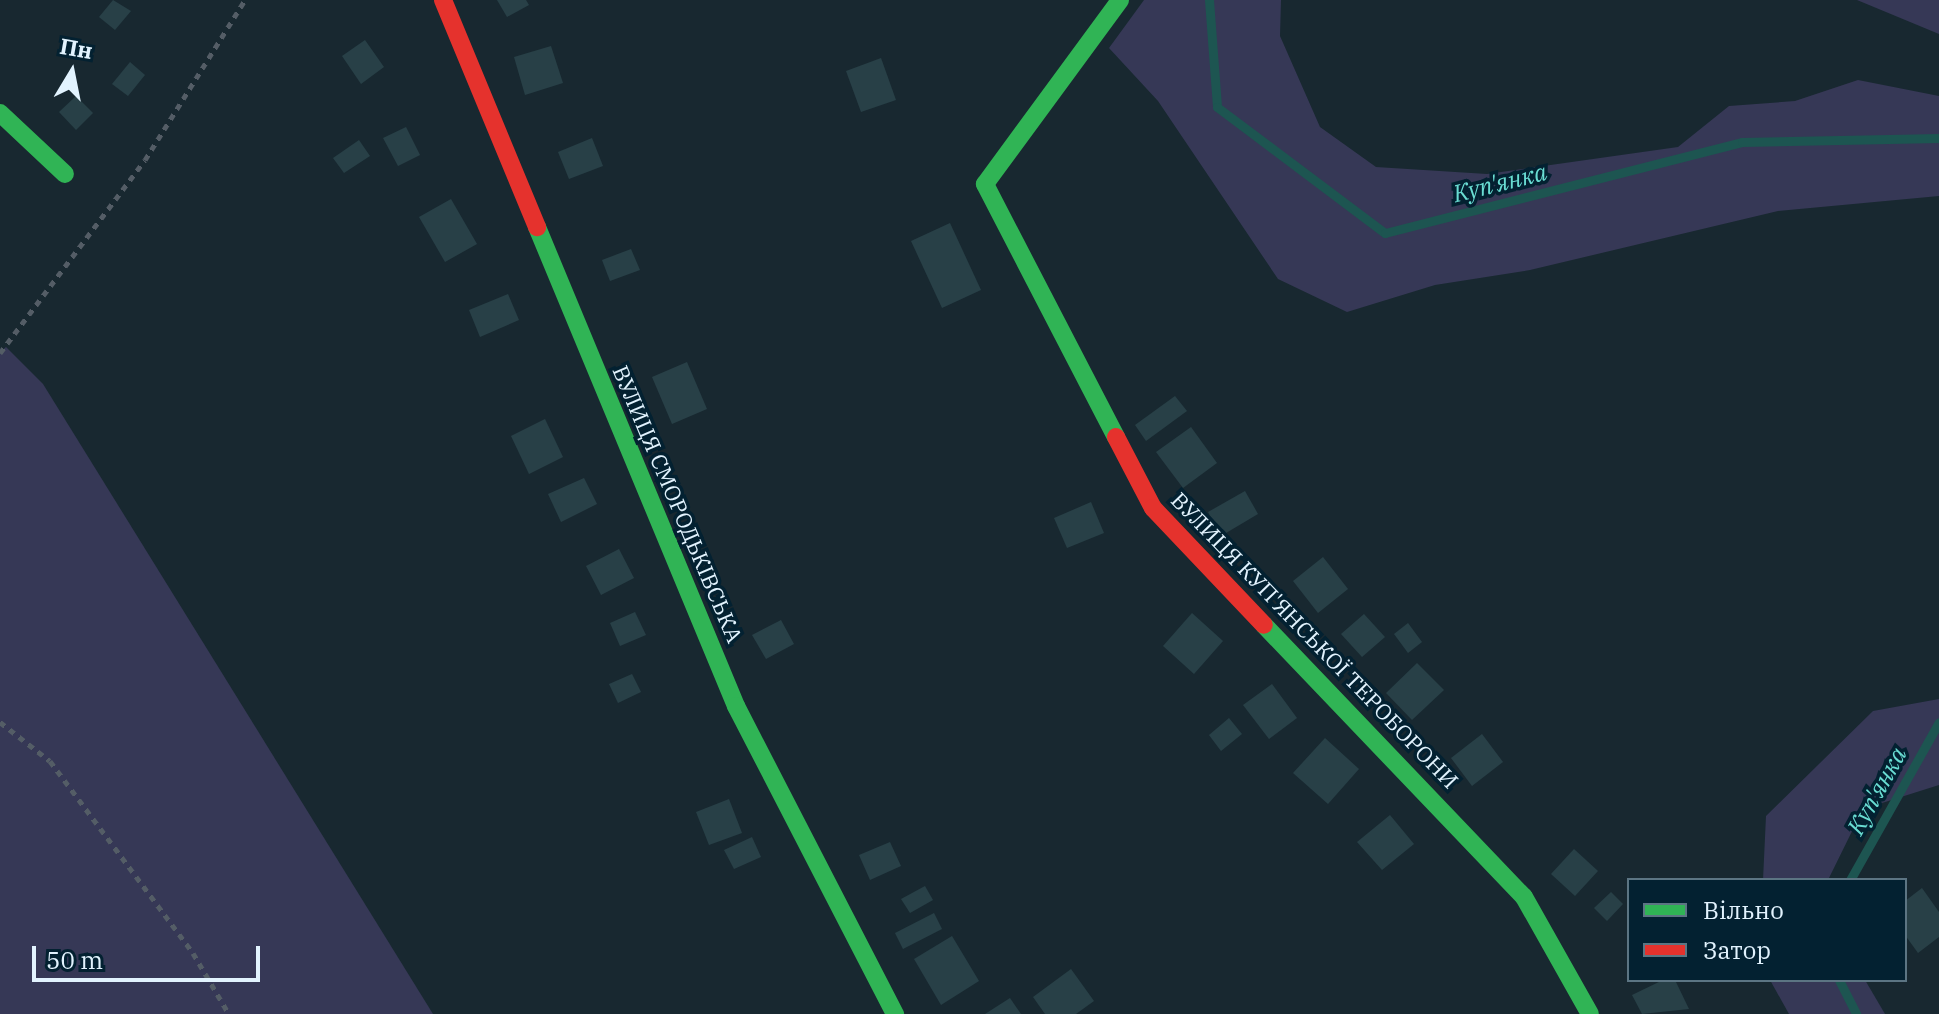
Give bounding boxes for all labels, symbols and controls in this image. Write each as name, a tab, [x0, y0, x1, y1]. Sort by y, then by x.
text: Пн	[58, 31, 95, 65]
north arrow	[32, 32, 112, 112]
water label: Куп'янка	[1450, 157, 1550, 209]
street label: ВУЛИЦЯ СМОРОДЬКІВСЬКА	[608, 361, 748, 647]
street label: ВУЛИЦЯ КУП'ЯНСЬКОЇ ТЕРОБОРОНИ	[1166, 486, 1464, 794]
water label: Куп'янка	[1841, 742, 1913, 840]
legend	[1627, 878, 1907, 982]
text: Вільно	[1703, 894, 1784, 926]
scale bar	[36, 930, 264, 980]
text: Затор	[1703, 934, 1771, 966]
text: 50 m	[46, 944, 103, 976]

